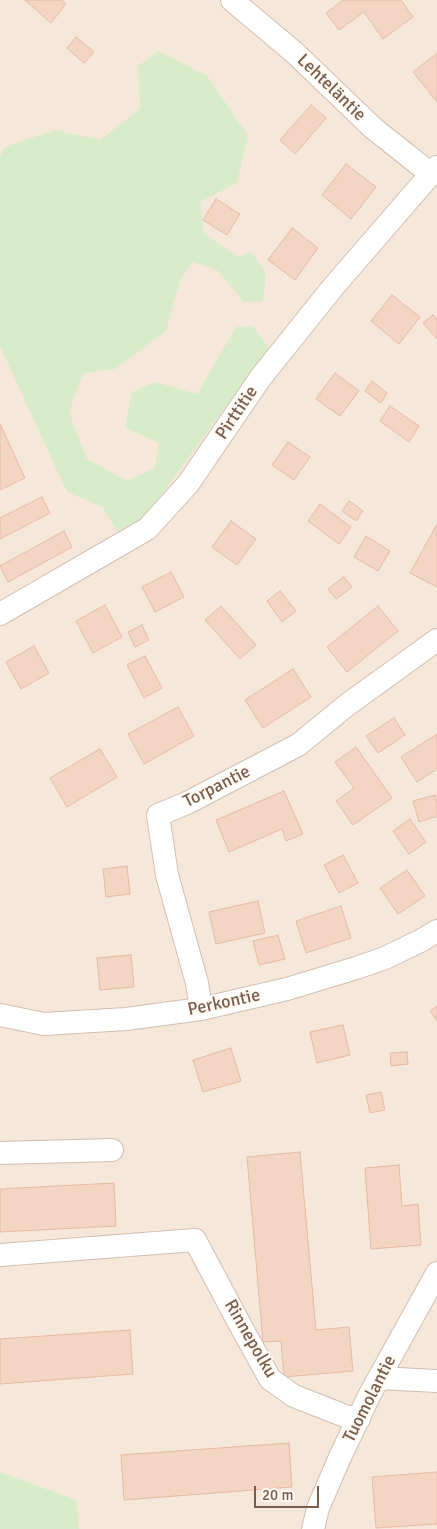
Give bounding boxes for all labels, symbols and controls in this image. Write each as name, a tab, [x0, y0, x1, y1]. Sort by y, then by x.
street label: Lehteläntie	[292, 50, 370, 126]
street label: Pirttitie	[211, 382, 263, 444]
street label: Torpantie	[180, 761, 254, 813]
street label: Perkontie	[186, 985, 262, 1021]
street label: Rinnepolku	[219, 1296, 281, 1382]
street label: Tuomolantie	[339, 1352, 401, 1446]
scale bar	[257, 1476, 322, 1508]
text: 20 m	[262, 1486, 293, 1504]

